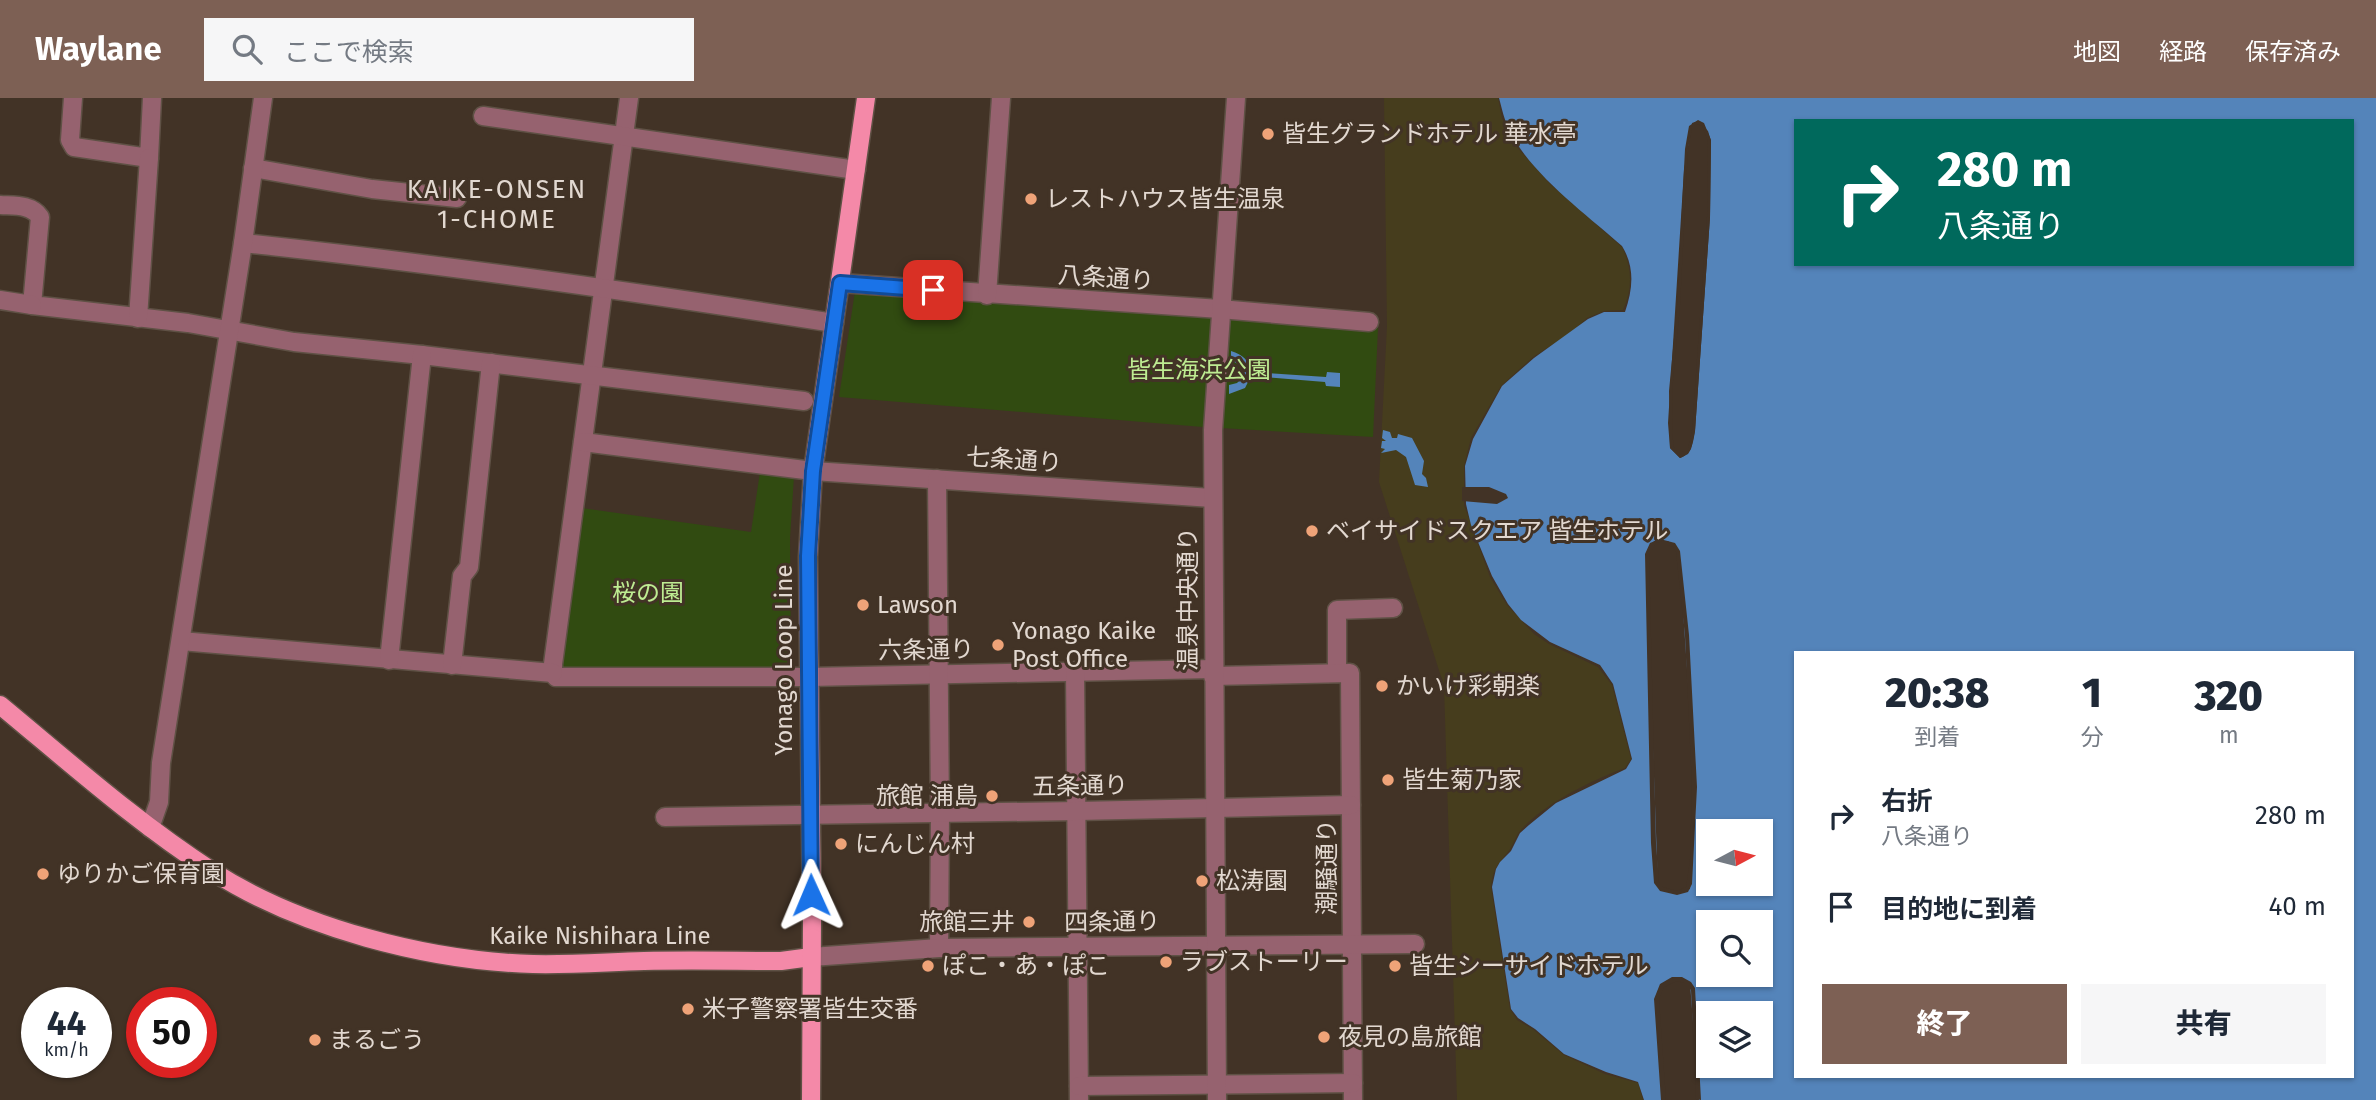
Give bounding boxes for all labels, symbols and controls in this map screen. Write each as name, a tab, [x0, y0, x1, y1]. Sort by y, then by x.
search box	[204, 18, 694, 81]
text: Waylane	[35, 29, 162, 69]
icon: search	[228, 30, 266, 68]
text: ここで検索	[284, 37, 414, 68]
text: 地図	[2073, 38, 2121, 66]
text: 経路	[2159, 38, 2207, 66]
text: 保存済み	[2245, 38, 2341, 66]
place label: 皆生グランドホテル 華水亭	[1282, 120, 1576, 148]
marker: 皆生グランドホテル 華水亭	[1260, 126, 1276, 142]
text: 280 m	[1937, 140, 2073, 199]
icon: right	[1822, 147, 1913, 238]
district label: KAIKE-ONSEN 1-CHOME	[407, 174, 587, 235]
place label: レストハウス皆生温泉	[1045, 185, 1285, 213]
marker: レストハウス皆生温泉	[1023, 191, 1039, 207]
text: 八条通り	[1937, 207, 2065, 245]
pin	[903, 260, 963, 320]
street label: 八条通り	[1057, 261, 1155, 295]
icon: arrive	[914, 271, 952, 309]
park label: 皆生海浜公園	[1127, 356, 1271, 384]
street label: 七条通り	[965, 443, 1063, 477]
place label: ベイサイドスクエア 皆生ホテル	[1326, 517, 1668, 545]
marker: ベイサイドスクエア 皆生ホテル	[1304, 523, 1320, 539]
street label: 温泉中央通り	[1174, 527, 1202, 671]
street label: Yonago Loop Line	[770, 564, 798, 756]
park label: 桜の園	[612, 579, 684, 607]
place label: Lawson	[877, 591, 958, 619]
marker: Lawson	[855, 597, 871, 613]
place label: Yonago Kaike Post Office	[1012, 617, 1156, 673]
street label: 六条通り	[878, 635, 974, 665]
marker: Yonago Kaike Post Office	[990, 637, 1006, 653]
text: 20:38	[1885, 668, 1990, 718]
text: 1	[2082, 668, 2102, 718]
text: 320	[2194, 671, 2263, 721]
place label: かいけ彩朝楽	[1396, 672, 1540, 700]
marker: かいけ彩朝楽	[1374, 678, 1390, 694]
text: m	[2219, 721, 2239, 749]
text: 到着	[1914, 723, 1960, 751]
text: 分	[2081, 723, 2104, 751]
place label: 皆生菊乃家	[1402, 766, 1522, 794]
street label: 五条通り	[1032, 771, 1128, 801]
marker: 皆生菊乃家	[1380, 772, 1396, 788]
place label: 旅館 浦島	[876, 782, 978, 810]
text: 右折	[1881, 786, 1933, 817]
marker: 旅館 浦島	[984, 788, 1000, 804]
icon: right	[1822, 797, 1860, 835]
text: 280 m	[2255, 800, 2326, 831]
street label: 潮騒通り	[1313, 819, 1341, 915]
north arrow	[1696, 819, 1773, 896]
map controls	[1696, 819, 1773, 1078]
text: 八条通り	[1881, 822, 1973, 850]
place label: にんじん村	[855, 830, 975, 858]
marker: にんじん村	[833, 836, 849, 852]
position arrow	[774, 858, 848, 932]
place label: ゆりかご保育園	[57, 860, 225, 888]
marker: ゆりかご保育園	[35, 866, 51, 882]
place label: 松涛園	[1216, 867, 1288, 895]
marker: 松涛園	[1194, 873, 1210, 889]
icon: arrive	[1822, 888, 1860, 926]
text: 40 m	[2268, 891, 2326, 922]
text: 目的地に到着	[1881, 894, 2037, 925]
street label: 四条通り	[1064, 907, 1160, 937]
place label: 旅館三井	[919, 908, 1015, 936]
button: search	[1696, 910, 1773, 987]
marker: 旅館三井	[1021, 914, 1037, 930]
street label: Kaike Nishihara Line	[489, 922, 711, 950]
place label: ラブストーリー	[1180, 948, 1348, 976]
place label: ぽこ・あ・ぽこ	[942, 952, 1110, 980]
place label: 皆生シーサイドホテル	[1409, 952, 1649, 980]
marker: ラブストーリー	[1158, 954, 1174, 970]
marker: ぽこ・あ・ぽこ	[920, 958, 936, 974]
marker: 皆生シーサイドホテル	[1387, 958, 1403, 974]
button: 終了	[1822, 984, 2067, 1064]
button: 共有	[2081, 984, 2326, 1064]
speed limit sign: 50	[126, 987, 217, 1078]
place label: 米子警察署皆生交番	[702, 995, 918, 1023]
marker: 米子警察署皆生交番	[680, 1001, 696, 1017]
button: layers	[1696, 1001, 1773, 1078]
text: 44	[47, 1002, 86, 1044]
place label: 夜見の島旅館	[1338, 1023, 1482, 1051]
place label: まるごう	[329, 1026, 425, 1054]
marker: 夜見の島旅館	[1316, 1029, 1332, 1045]
marker: まるごう	[307, 1032, 323, 1048]
text: km/h	[44, 1039, 89, 1061]

